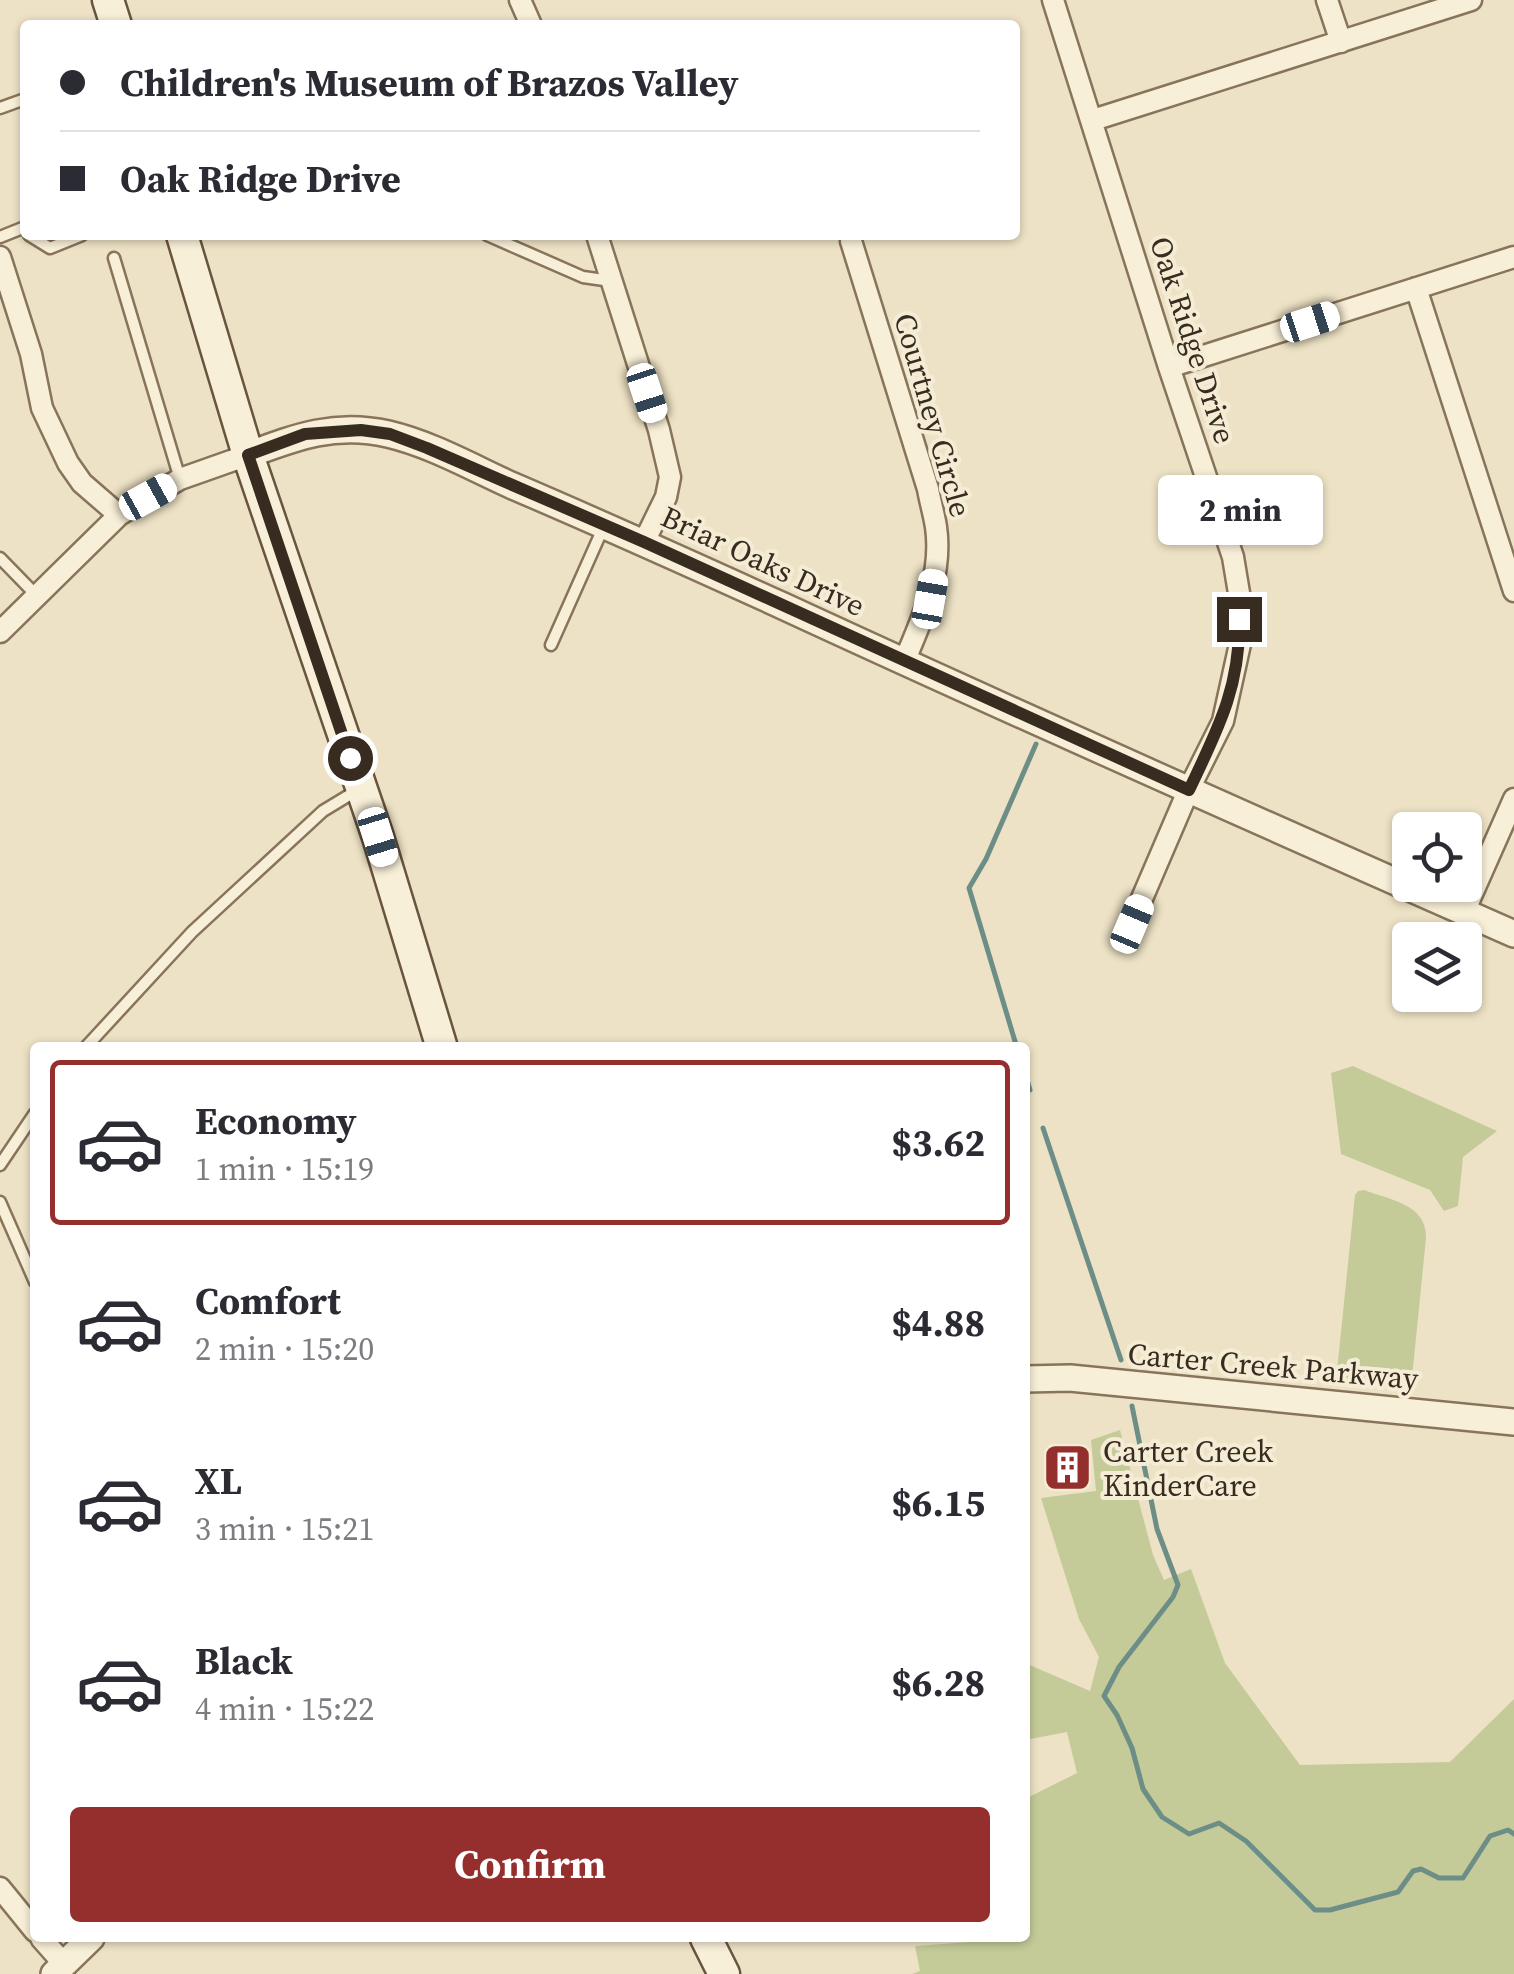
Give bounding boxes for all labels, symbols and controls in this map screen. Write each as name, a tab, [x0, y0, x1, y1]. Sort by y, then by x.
text: Children's Museum of Brazos Valley	[120, 57, 739, 109]
text: Oak Ridge Drive	[120, 153, 401, 205]
street label: Oak Ridge Drive	[1140, 231, 1246, 449]
car	[1277, 298, 1343, 346]
street label: Courtney Circle	[884, 308, 982, 522]
car	[623, 360, 671, 426]
car	[114, 469, 182, 525]
callout: 2 min	[1156, 474, 1322, 544]
text: 2 min	[1199, 488, 1282, 532]
street label: Briar Oaks Drive	[655, 496, 871, 626]
car	[910, 567, 950, 631]
route end	[1217, 597, 1262, 642]
route start	[328, 736, 373, 781]
car	[355, 804, 401, 870]
map controls	[1392, 812, 1482, 1012]
button: locate	[1392, 812, 1482, 902]
car	[1106, 891, 1158, 957]
button: layers	[1392, 922, 1482, 1012]
text: Economy	[195, 1095, 357, 1147]
icon: car	[75, 1098, 165, 1188]
text: $3.62	[891, 1117, 985, 1169]
text: 1 min · 15:19	[195, 1147, 374, 1191]
text: Comfort	[195, 1275, 341, 1327]
icon: car	[75, 1278, 165, 1368]
text: $4.88	[891, 1297, 985, 1349]
text: 2 min · 15:20	[195, 1327, 374, 1371]
street label: Carter Creek Parkway	[1126, 1333, 1421, 1399]
place label: Carter Creek KinderCare	[1103, 1431, 1274, 1506]
building icon: Carter Creek KinderCare	[1042, 1442, 1094, 1494]
text: XL	[195, 1455, 242, 1507]
icon: car	[75, 1458, 165, 1548]
text: $6.15	[891, 1477, 985, 1529]
text: 3 min · 15:21	[195, 1507, 374, 1551]
text: Black	[195, 1635, 293, 1687]
icon: car	[75, 1638, 165, 1728]
text: $6.28	[891, 1657, 985, 1709]
text: 4 min · 15:22	[195, 1687, 374, 1731]
button: Confirm	[70, 1807, 990, 1922]

